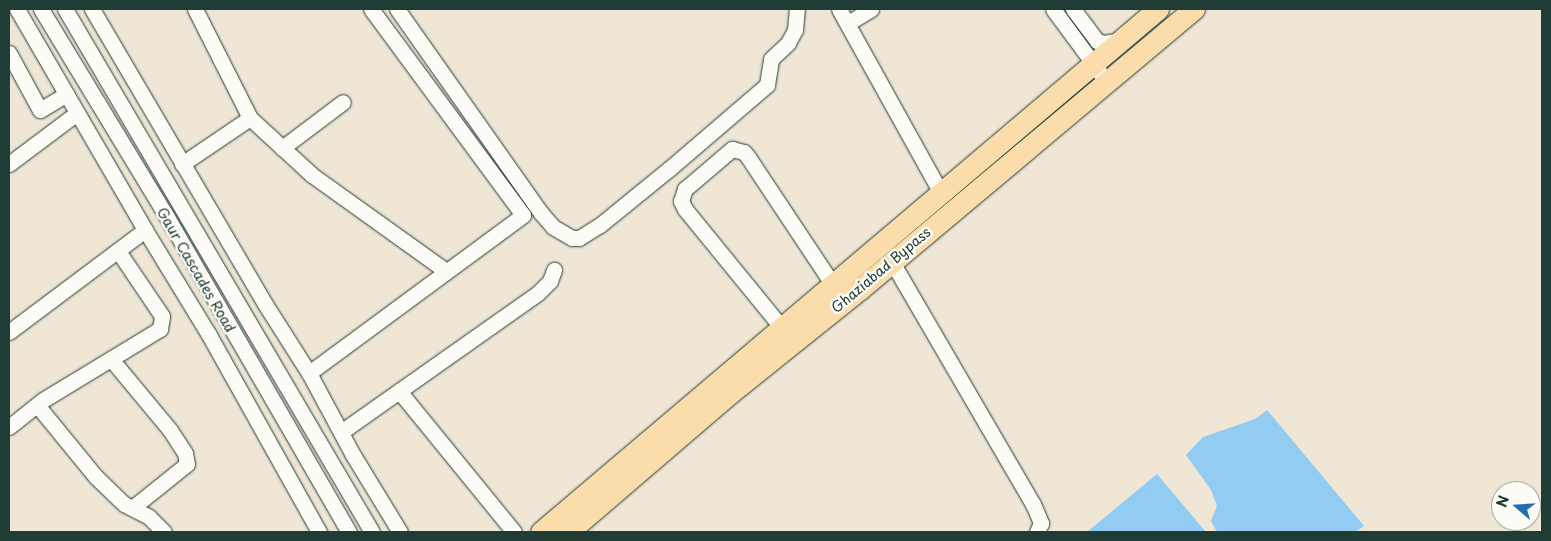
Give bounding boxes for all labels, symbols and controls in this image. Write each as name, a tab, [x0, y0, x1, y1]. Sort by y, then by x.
street label: Gaur Cascades Road	[153, 205, 239, 335]
street label: Ghaziabad Bypass	[828, 223, 934, 317]
north arrow	[1491, 481, 1541, 531]
text: N	[1491, 493, 1514, 510]

